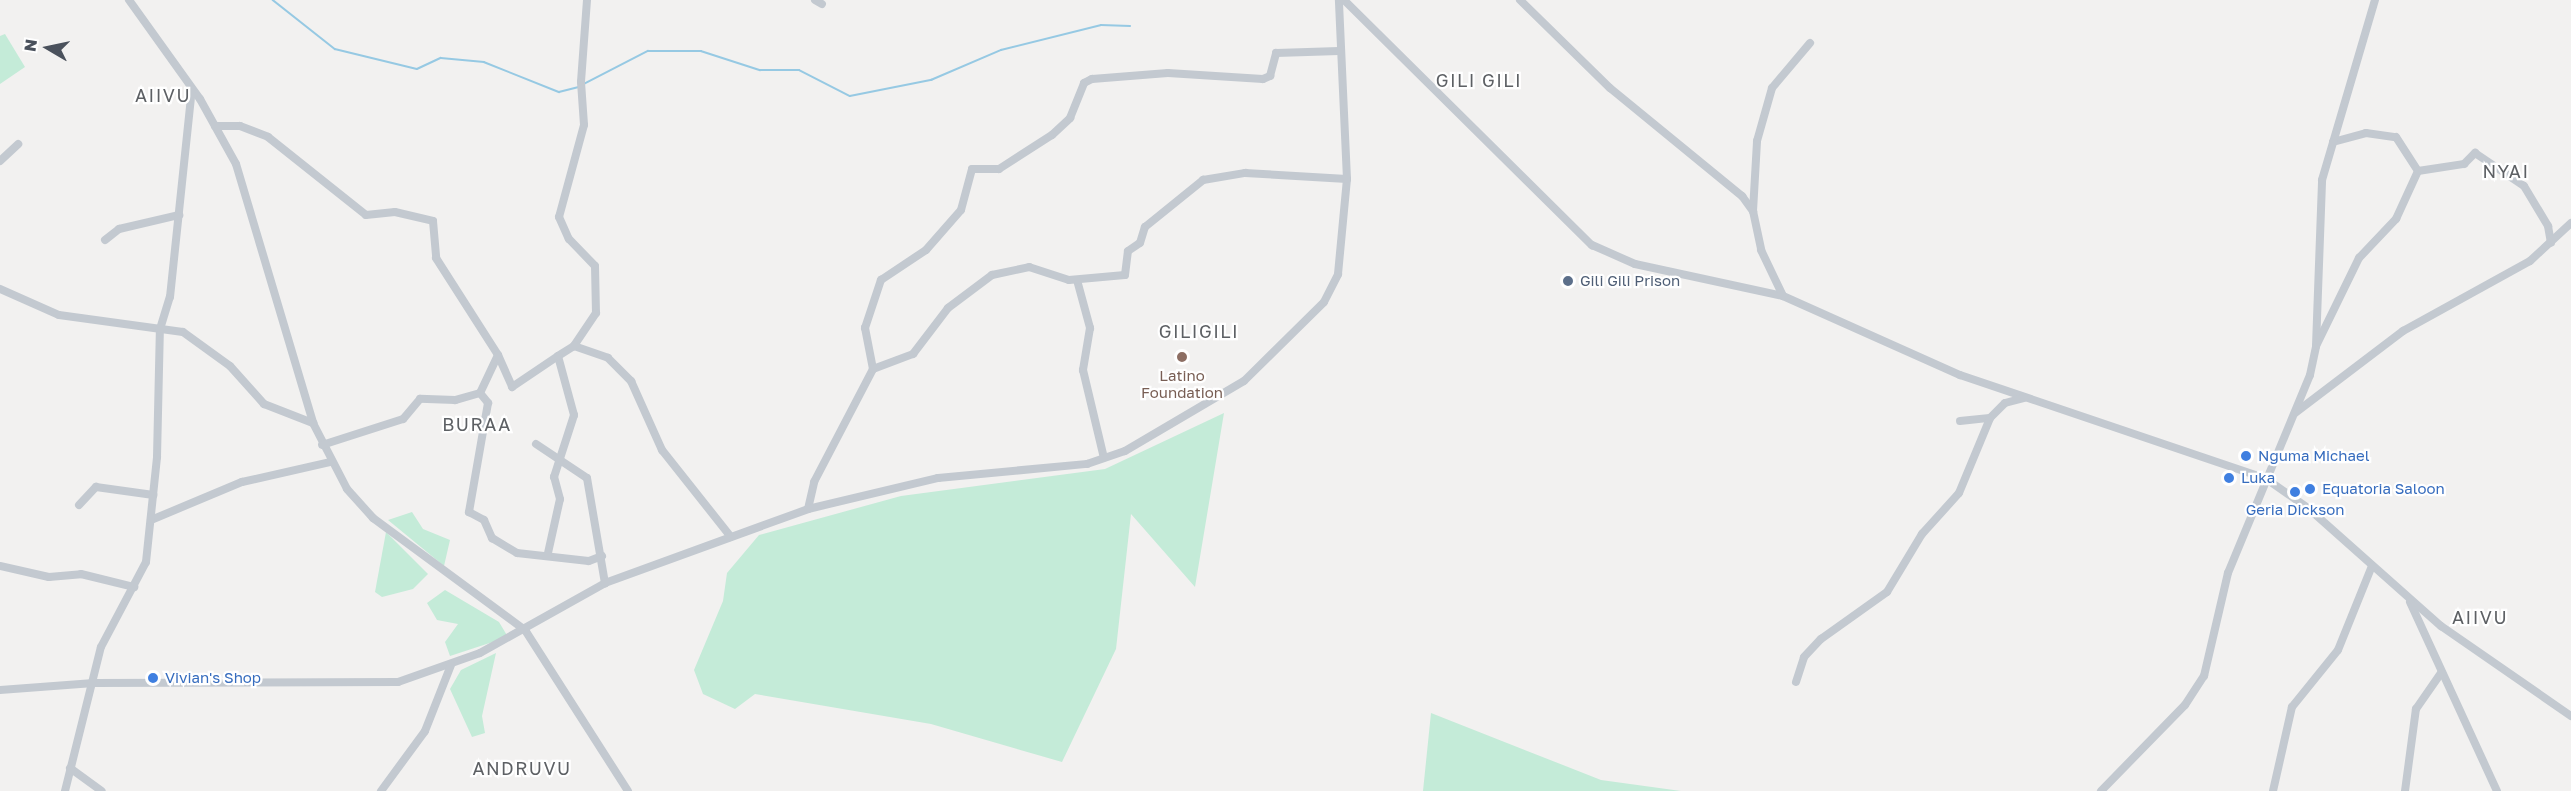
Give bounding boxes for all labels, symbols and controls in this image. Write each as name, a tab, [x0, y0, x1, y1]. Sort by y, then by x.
north arrow	[18, 18, 78, 78]
text: N	[19, 38, 41, 53]
district label: GILI GILI	[1436, 69, 1522, 91]
district label: AIIVU	[135, 84, 191, 106]
district label: NYAI	[2482, 160, 2530, 182]
place label: Gili Gili Prison	[1580, 272, 1680, 290]
marker: Gili Gili Prison	[1561, 274, 1575, 288]
district label: GILIGILI	[1159, 320, 1239, 342]
marker: Latino Foundation	[1175, 350, 1189, 364]
place label: Latino Foundation	[1141, 366, 1223, 401]
district label: BURAA	[442, 413, 512, 435]
place label: Nguma Michael	[2258, 447, 2369, 465]
marker: Nguma Michael	[2239, 449, 2253, 463]
place label: Luka	[2241, 469, 2275, 487]
marker: Luka	[2222, 471, 2236, 485]
place label: Equatoria Saloon	[2322, 480, 2445, 498]
marker: Equatoria Saloon	[2303, 482, 2317, 496]
marker: Geria Dickson	[2288, 485, 2302, 499]
place label: Geria Dickson	[2246, 501, 2344, 519]
district label: AIIVU	[2452, 606, 2508, 628]
place label: Vivian's Shop	[165, 669, 261, 687]
marker: Vivian's Shop	[146, 671, 160, 685]
district label: ANDRUVU	[472, 757, 572, 779]

